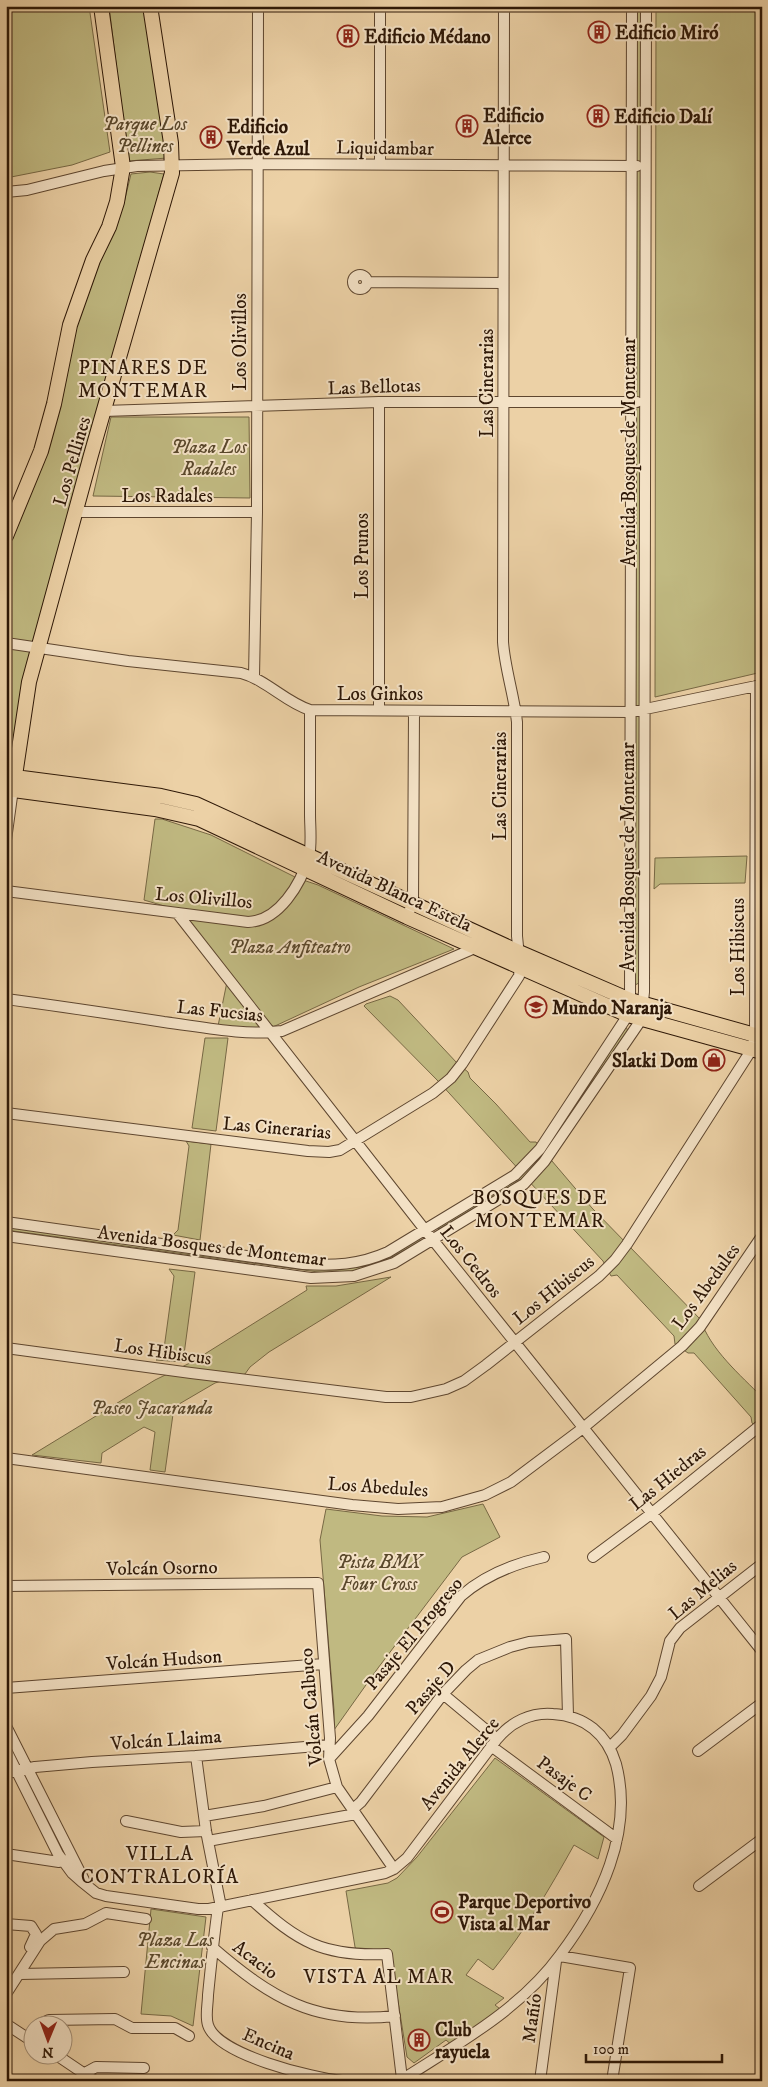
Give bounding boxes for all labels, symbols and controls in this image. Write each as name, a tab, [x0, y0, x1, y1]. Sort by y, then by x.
building icon: Edificio Miró	[587, 20, 611, 44]
place label: Edificio Miró	[615, 22, 719, 45]
building icon: Edificio Médano	[336, 24, 360, 48]
place label: Edificio Médano	[364, 26, 491, 49]
building icon: Edificio Dalí	[586, 104, 610, 128]
place label: Edificio Alerce	[482, 105, 544, 150]
place label: Edificio Dalí	[614, 106, 714, 129]
park label: Parque Los Pellines	[103, 113, 188, 158]
building icon: Edificio Alerce	[455, 114, 479, 138]
place label: Edificio Verde Azul	[226, 116, 310, 161]
building icon: Edificio Verde Azul	[199, 125, 223, 149]
street label: Liquidambar	[336, 136, 434, 162]
street label: Los Olivillos	[229, 293, 252, 391]
street label: Las Cinerarias	[476, 329, 499, 437]
street label: Avenida Bosques de Montemar	[618, 337, 642, 567]
district label: PINARES DE MONTEMAR	[78, 356, 208, 404]
street label: Las Bellotas	[327, 374, 421, 401]
street label: Los Pellines	[49, 414, 96, 509]
park label: Plaza Los Radales	[171, 436, 248, 481]
street label: Los Radales	[121, 485, 213, 508]
street label: Los Prunos	[351, 513, 374, 599]
street label: Los Ginkos	[337, 683, 423, 706]
street label: Las Cinerarias	[489, 732, 512, 840]
street label: Avenida Bosques de Montemar	[617, 742, 641, 972]
street label: Avenida Blanca Estela	[313, 845, 475, 937]
street label: Los Olivillos	[154, 883, 253, 914]
street label: Los Hibiscus	[727, 898, 750, 996]
park label: Plaza Anfiteatro	[229, 936, 351, 959]
school or university icon: Mundo Naranja	[524, 995, 548, 1019]
street label: Las Fucsias	[176, 996, 264, 1027]
place label: Mundo Naranja	[552, 997, 673, 1021]
shop icon: Slatki Dom	[702, 1048, 726, 1072]
place label: Slatki Dom	[612, 1050, 699, 1073]
street label: Las Cinerarias	[222, 1112, 332, 1145]
district label: BOSQUES DE MONTEMAR	[472, 1186, 608, 1234]
street label: Avenida Bosques de Montemar	[96, 1221, 327, 1273]
street label: Los Cedros	[435, 1221, 507, 1303]
street label: Los Abedules	[667, 1239, 745, 1334]
street label: Los Hibiscus	[509, 1250, 599, 1330]
street label: Los Hibiscus	[113, 1334, 213, 1371]
park label: Paseo Jacaranda	[91, 1397, 213, 1420]
street label: Las Hiedras	[625, 1440, 711, 1516]
street label: Los Abedules	[327, 1473, 429, 1502]
park label: Pista BMX Four Cross	[337, 1551, 425, 1596]
street label: Las Melias	[664, 1555, 742, 1625]
street label: Volcán Osorno	[105, 1556, 218, 1581]
street label: Pasaje El Progreso	[360, 1573, 468, 1695]
street label: Volcán Hudson	[105, 1645, 223, 1676]
street label: Volcán Calbuco	[295, 1647, 328, 1768]
street label: Pasaje D	[401, 1656, 461, 1720]
street label: Avenida Alerce	[416, 1713, 505, 1815]
street label: Volcán Llaima	[109, 1725, 222, 1756]
street label: Pasaje C	[532, 1751, 596, 1807]
district label: VILLA CONTRALORÍA	[81, 1842, 239, 1890]
place label: Parque Deportivo Vista al Mar	[457, 1891, 591, 1936]
sports icon: Parque Deportivo Vista al Mar	[430, 1900, 454, 1924]
park label: Plaza Las Encinas	[137, 1929, 215, 1974]
street label: Acacio	[228, 1936, 282, 1985]
district label: VISTA AL MAR	[303, 1965, 454, 1990]
street label: Mañío	[518, 1992, 547, 2044]
north arrow	[22, 2014, 72, 2064]
place label: Club rayuela	[435, 2019, 491, 2064]
street label: Encina	[239, 2023, 298, 2066]
building icon: Club rayuela	[407, 2028, 431, 2052]
scale bar	[586, 2032, 722, 2064]
text: 100 m	[593, 2040, 629, 2059]
text: N	[41, 2043, 54, 2061]

